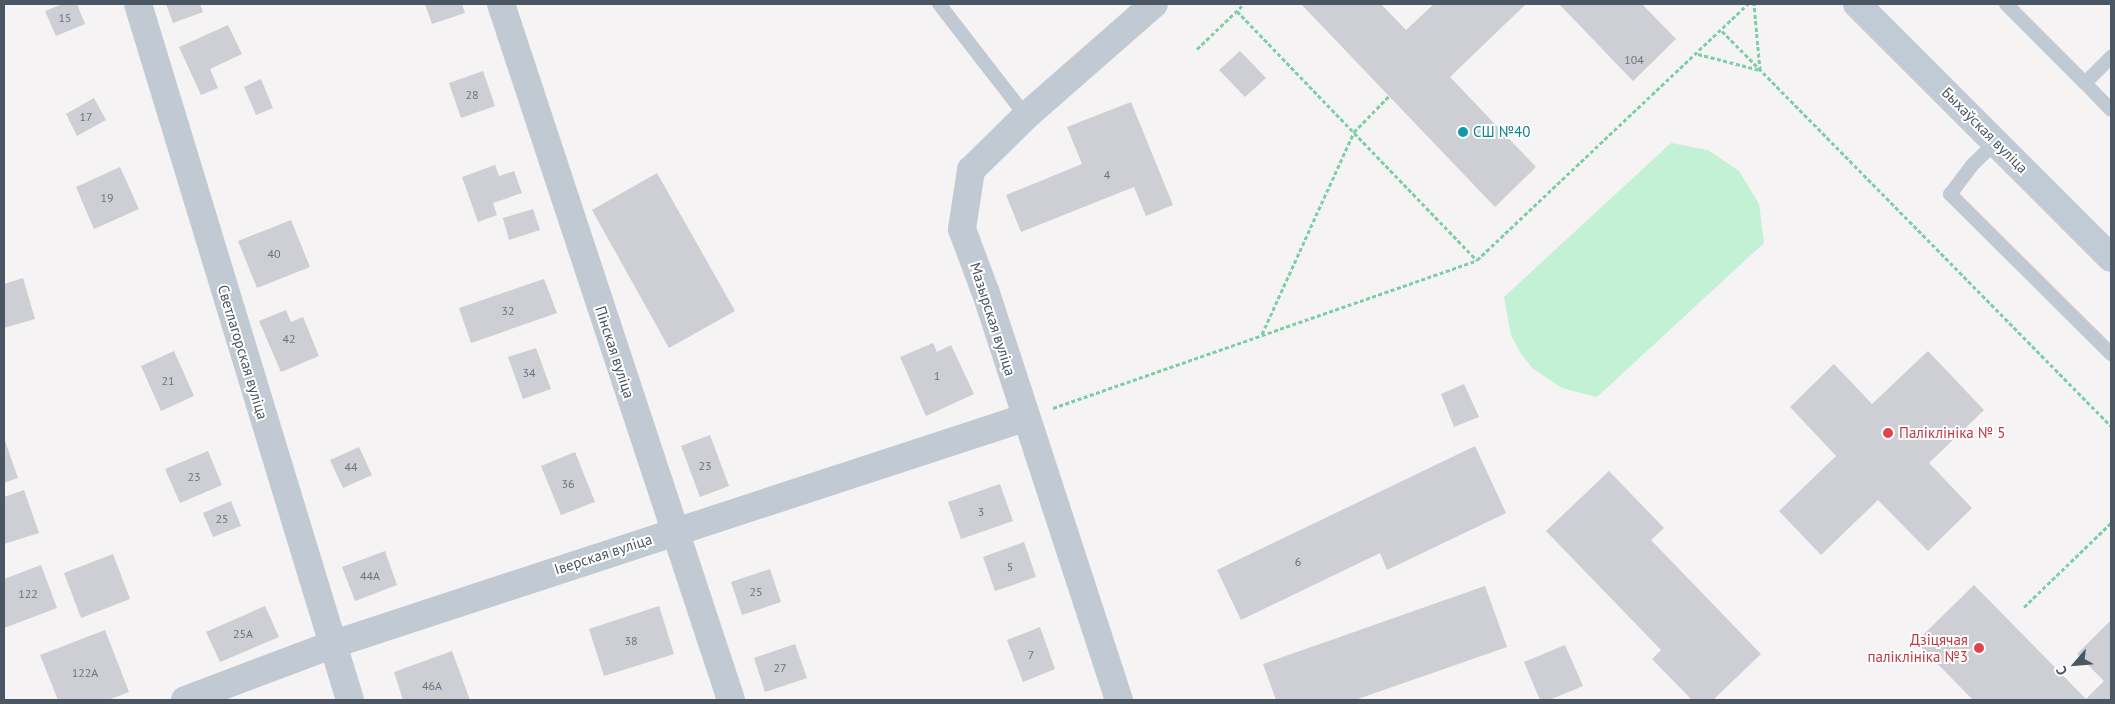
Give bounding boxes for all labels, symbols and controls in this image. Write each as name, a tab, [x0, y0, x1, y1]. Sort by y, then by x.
house number: 15	[58, 11, 72, 25]
house number: 104	[1624, 53, 1644, 67]
street label: Быхаўская вуліца	[1938, 83, 2032, 177]
house number: 28	[465, 88, 479, 102]
house number: 17	[79, 110, 93, 124]
place label: СШ №40	[1473, 123, 1530, 141]
marker: СШ №40	[1457, 126, 1469, 138]
house number: 4	[1104, 168, 1110, 182]
house number: 19	[100, 191, 114, 205]
house number: 40	[267, 247, 281, 261]
street label: Мазырская вуліца	[966, 260, 1020, 378]
street label: Светлагорская вуліца	[214, 283, 272, 421]
house number: 32	[501, 304, 515, 318]
street label: Пінская вуліца	[592, 304, 638, 400]
house number: 42	[282, 332, 296, 346]
house number: 34	[522, 366, 536, 380]
house number: 1	[934, 369, 940, 383]
house number: 21	[161, 374, 175, 388]
place label: Паліклініка № 5	[1899, 424, 2005, 442]
marker: Паліклініка № 5	[1881, 426, 1895, 440]
house number: 23	[698, 459, 712, 473]
house number: 44	[344, 460, 358, 474]
house number: 23	[187, 470, 201, 484]
house number: 36	[561, 477, 575, 491]
house number: 3	[978, 505, 984, 519]
house number: 25	[215, 512, 229, 526]
street label: Іверская вуліца	[552, 530, 654, 578]
house number: 6	[1295, 555, 1301, 569]
house number: 5	[1007, 560, 1013, 574]
house number: 44А	[360, 569, 380, 583]
house number: 25	[749, 585, 763, 599]
house number: 122	[18, 587, 38, 601]
house number: 25А	[233, 627, 253, 641]
place label: Дзіцячая паліклініка №3	[1868, 630, 1968, 665]
house number: 38	[624, 634, 638, 648]
north arrow	[2050, 639, 2100, 689]
marker: Дзіцячая паліклініка №3	[1972, 641, 1986, 655]
house number: 7	[1028, 648, 1034, 662]
house number: 27	[773, 661, 787, 675]
text: С	[2052, 663, 2071, 678]
house number: 122А	[72, 666, 98, 680]
house number: 46А	[422, 679, 442, 693]

